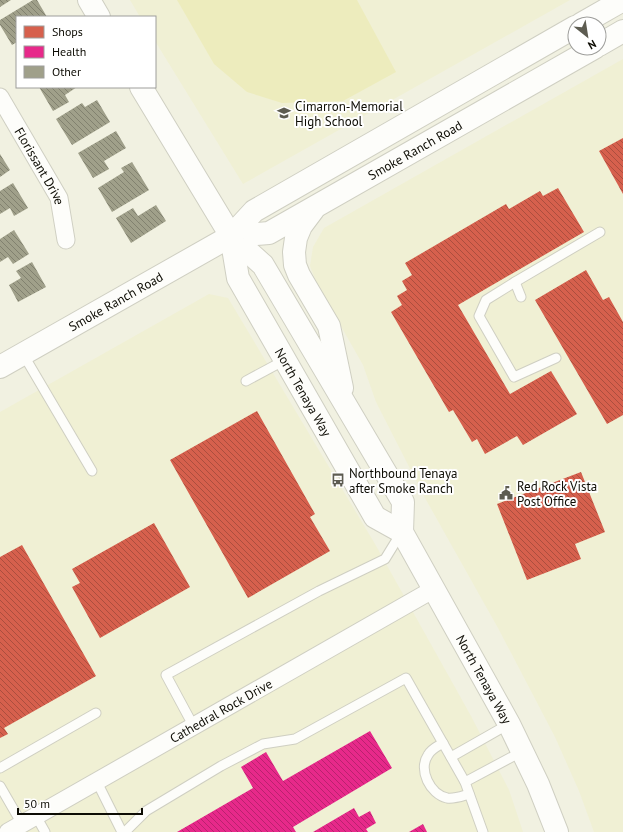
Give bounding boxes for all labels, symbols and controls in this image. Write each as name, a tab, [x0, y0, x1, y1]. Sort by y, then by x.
legend	[16, 16, 156, 88]
north arrow	[567, 16, 607, 56]
text: Shops	[52, 24, 83, 39]
text: N	[585, 37, 599, 53]
text: Health	[52, 44, 86, 59]
text: Other	[52, 64, 81, 79]
place label: Cimarron-Memorial High School	[295, 98, 403, 130]
school or university icon: Cimarron-Memorial High School	[276, 105, 292, 121]
street label: Smoke Ranch Road	[365, 116, 465, 184]
street label: Florissant Drive	[11, 124, 68, 206]
street label: Smoke Ranch Road	[65, 268, 166, 335]
street label: North Tenaya Way	[271, 345, 335, 439]
place label: Northbound Tenaya after Smoke Ranch	[349, 465, 457, 497]
bus stop icon: Northbound Tenaya after Smoke Ranch	[330, 472, 346, 488]
place label: Red Rock Vista Post Office	[517, 478, 597, 510]
public building icon: Red Rock Vista Post Office	[498, 485, 514, 501]
street label: North Tenaya Way	[452, 632, 516, 727]
street label: Cathedral Rock Drive	[166, 675, 275, 747]
scale bar	[18, 790, 142, 816]
text: 50 m	[24, 796, 50, 811]

